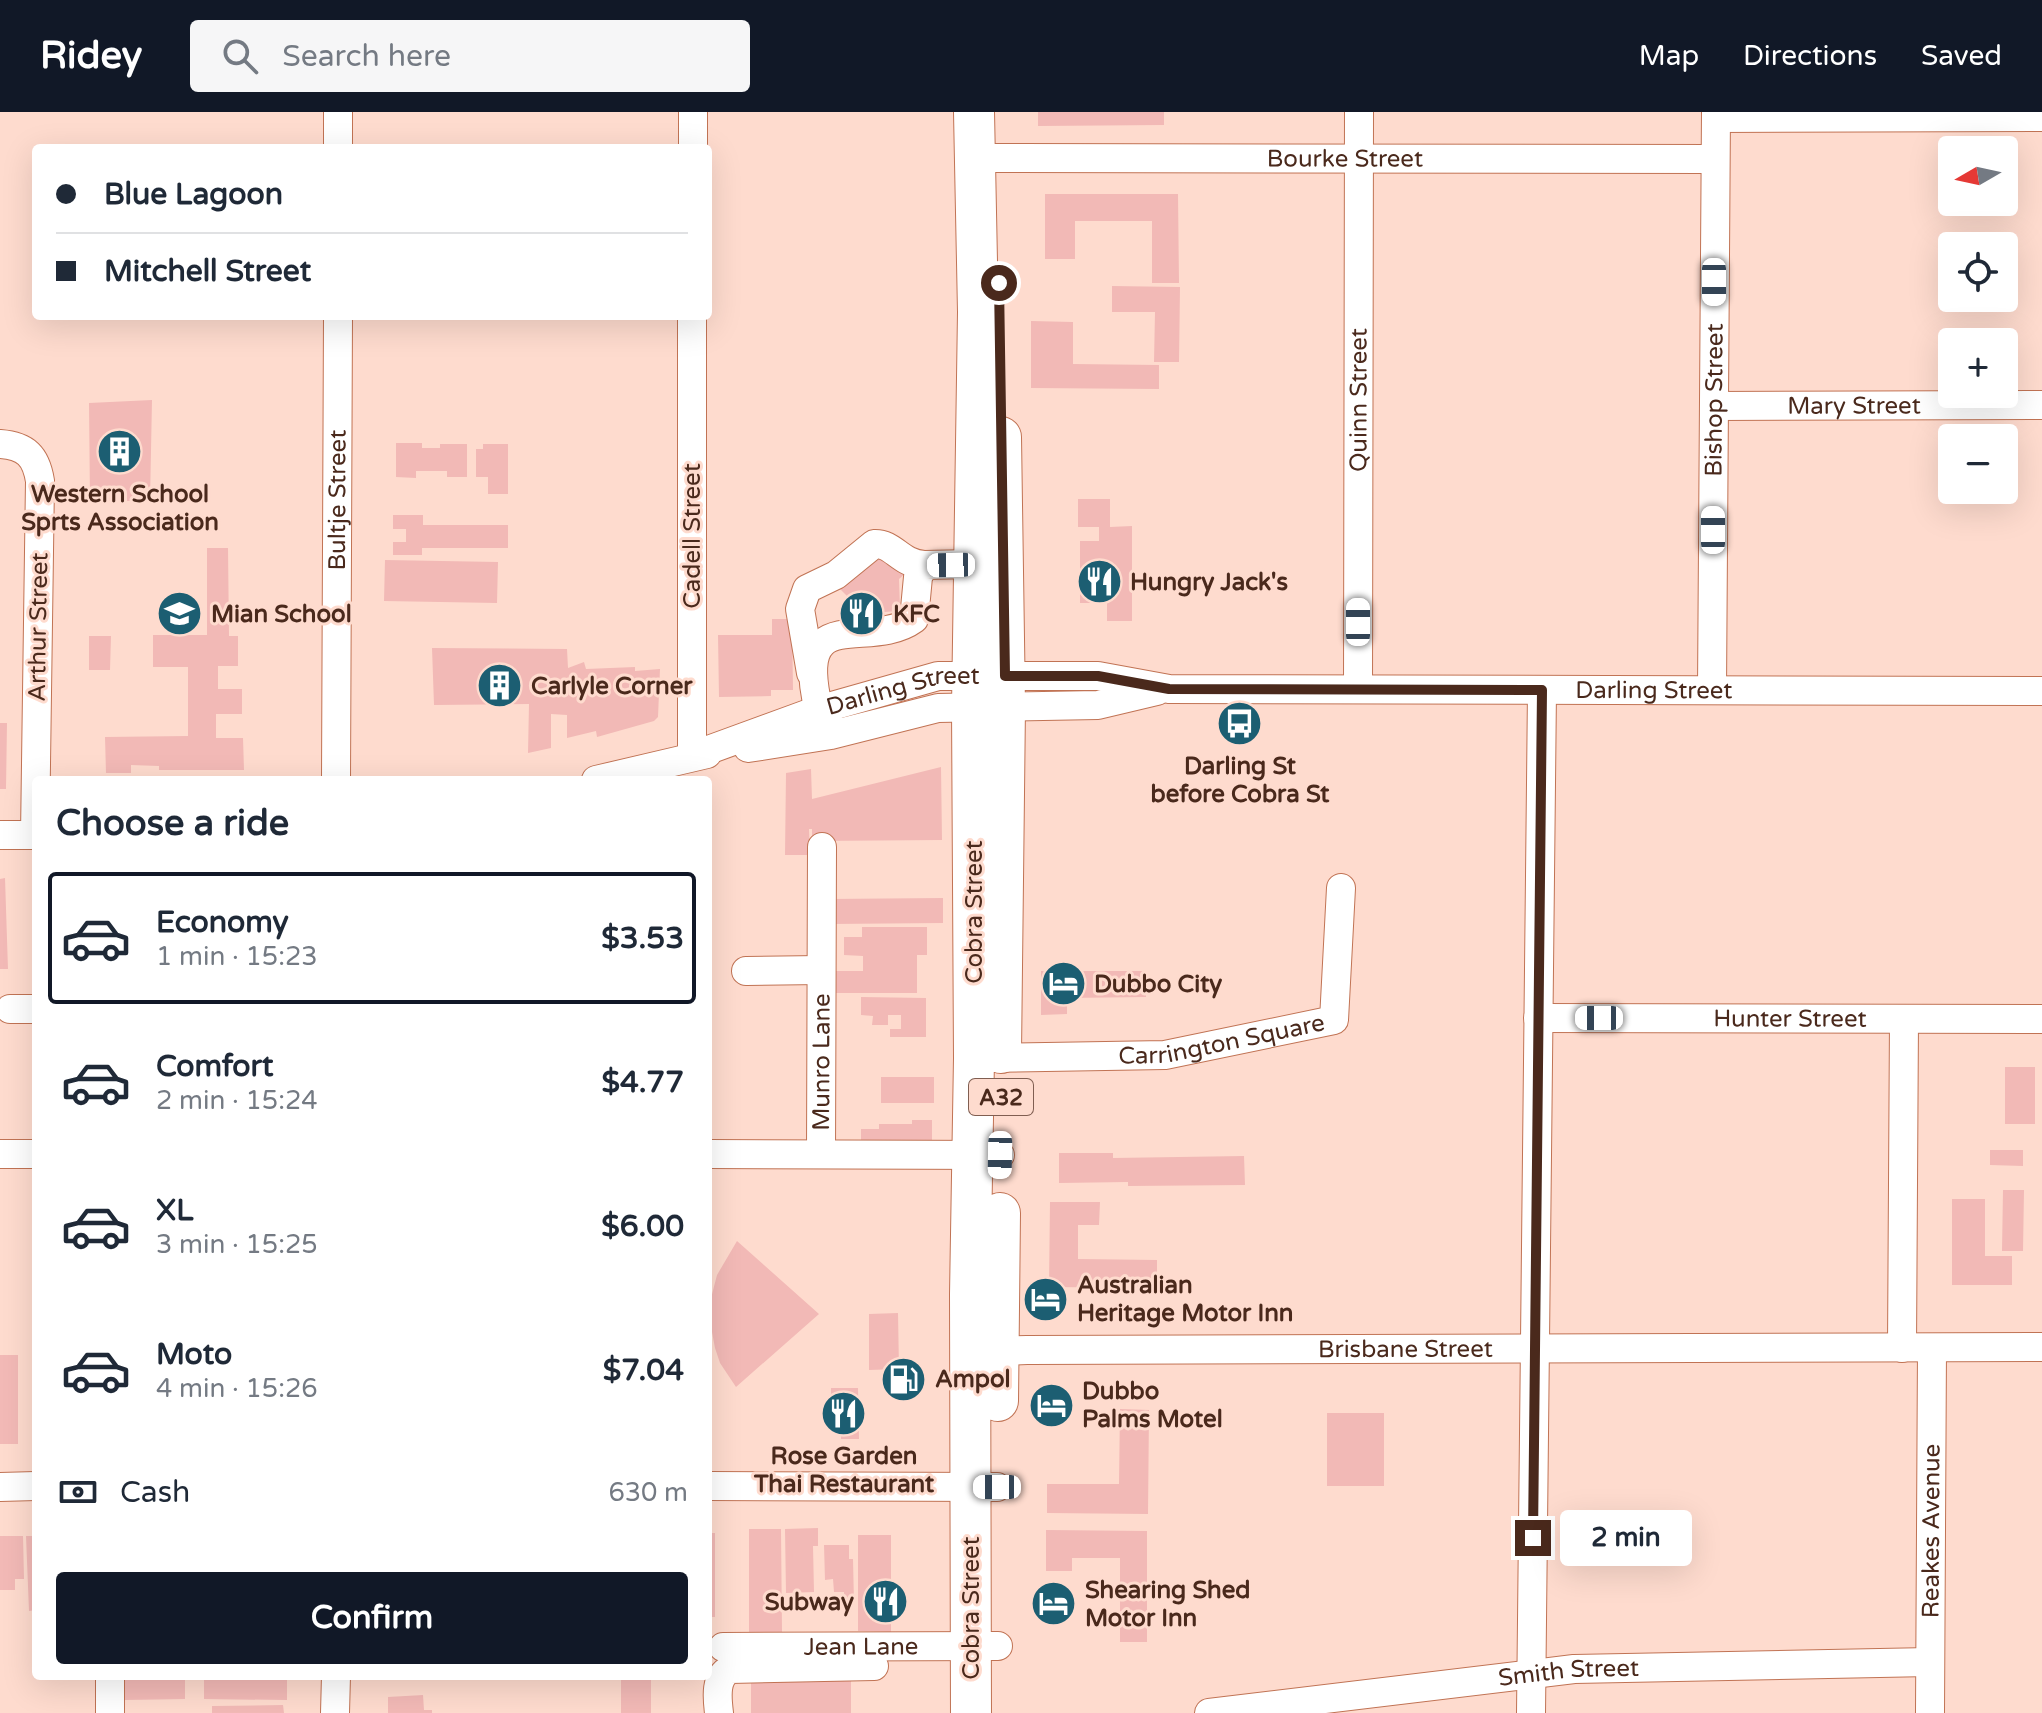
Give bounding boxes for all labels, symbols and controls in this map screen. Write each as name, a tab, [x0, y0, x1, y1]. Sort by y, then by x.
search box	[190, 20, 750, 92]
text: Ridey	[40, 33, 142, 79]
icon: search	[218, 34, 262, 78]
text: Search here	[282, 38, 451, 75]
text: Map	[1639, 39, 1699, 73]
text: Directions	[1743, 39, 1877, 73]
text: Saved	[1921, 39, 2002, 73]
north arrow	[1938, 136, 2018, 216]
map controls	[1938, 136, 2018, 504]
street label: Bourke Street	[1267, 144, 1423, 174]
text: Blue Lagoon	[104, 176, 283, 213]
button: locate	[1938, 232, 2018, 312]
text: Mitchell Street	[104, 253, 311, 290]
car	[1702, 258, 1726, 306]
route start	[981, 265, 1017, 301]
street label: Bishop Street	[1699, 323, 1730, 477]
street label: Quinn Street	[1344, 328, 1374, 472]
button: +	[1938, 328, 2018, 408]
street label: Mary Street	[1787, 391, 1921, 421]
button: −	[1938, 424, 2018, 504]
building icon: Western School Sprts Association	[96, 428, 144, 476]
street label: Bultje Street	[323, 430, 353, 570]
street label: Cadell Street	[678, 463, 707, 609]
place label: Western School Sprts Association	[21, 480, 219, 537]
car	[1701, 506, 1725, 554]
street label: Arthur Street	[23, 552, 54, 702]
car	[927, 553, 975, 577]
restaurant icon: Hungry Jack's	[1075, 558, 1123, 606]
place label: Hungry Jack's	[1130, 568, 1288, 597]
school or university icon: Mian School	[156, 590, 204, 638]
restaurant icon: KFC	[838, 590, 886, 638]
car	[1346, 598, 1370, 646]
place label: Mian School	[211, 600, 352, 629]
place label: KFC	[893, 600, 940, 629]
building icon: Carlyle Corner	[476, 662, 524, 710]
street label: Darling Street	[823, 662, 980, 722]
place label: Carlyle Corner	[531, 672, 693, 701]
street label: Darling Street	[1575, 676, 1733, 705]
bus stop icon: Darling St before Cobra St	[1216, 700, 1264, 748]
place label: Darling St before Cobra St	[1151, 752, 1330, 809]
text: Choose a ride	[56, 802, 289, 845]
street label: Cobra Street	[960, 840, 989, 984]
icon: car	[60, 902, 132, 974]
text: Economy	[156, 904, 289, 941]
text: $3.53	[601, 920, 684, 957]
text: 1 min · 15:23	[156, 941, 318, 972]
hotel icon: Dubbo City	[1039, 960, 1087, 1008]
place label: Dubbo City	[1094, 970, 1222, 999]
street label: Munro Lane	[807, 993, 837, 1131]
street label: Hunter Street	[1713, 1004, 1867, 1034]
car	[1575, 1006, 1623, 1030]
street label: Carrington Square	[1118, 1008, 1327, 1071]
icon: car	[60, 1046, 132, 1118]
text: Comfort	[156, 1048, 274, 1085]
text: $4.77	[602, 1064, 684, 1101]
road number: A32	[969, 1079, 1033, 1115]
text: 2 min · 15:24	[156, 1085, 318, 1116]
car	[988, 1131, 1012, 1179]
icon: car	[60, 1190, 132, 1262]
text: XL	[156, 1192, 193, 1229]
text: $6.00	[601, 1208, 684, 1245]
text: 3 min · 15:25	[156, 1229, 318, 1260]
place label: Australian Heritage Motor Inn	[1077, 1271, 1293, 1328]
hotel icon: Australian Heritage Motor Inn	[1022, 1275, 1070, 1323]
icon: car	[60, 1334, 132, 1406]
street label: Brisbane Street	[1318, 1335, 1493, 1364]
text: Moto	[156, 1336, 232, 1373]
text: $7.04	[603, 1352, 684, 1389]
fuel station icon: Ampol	[880, 1355, 928, 1403]
place label: Ampol	[935, 1365, 1011, 1394]
text: 4 min · 15:26	[156, 1373, 318, 1404]
place label: Dubbo Palms Motel	[1082, 1377, 1223, 1434]
hotel icon: Dubbo Palms Motel	[1027, 1381, 1075, 1429]
restaurant icon: Rose Garden Thai Restaurant	[820, 1390, 868, 1438]
place label: Rose Garden Thai Restaurant	[753, 1442, 935, 1499]
street label: Reakes Avenue	[1917, 1444, 1946, 1618]
icon: cash	[56, 1470, 100, 1514]
text: Cash	[120, 1474, 190, 1511]
car	[973, 1475, 1021, 1499]
text: 630 m	[608, 1477, 688, 1508]
callout: 2 min	[1561, 1510, 1693, 1566]
route end	[1515, 1520, 1551, 1556]
text: 2 min	[1591, 1522, 1661, 1553]
street label: Cobra Street	[957, 1536, 986, 1680]
button: Confirm	[56, 1572, 688, 1664]
place label: Shearing Shed Motor Inn	[1085, 1576, 1250, 1633]
restaurant icon: Subway	[861, 1578, 909, 1626]
hotel icon: Shearing Shed Motor Inn	[1030, 1580, 1078, 1628]
place label: Subway	[765, 1588, 854, 1617]
street label: Jean Lane	[804, 1632, 918, 1662]
street label: Smith Street	[1497, 1654, 1639, 1693]

